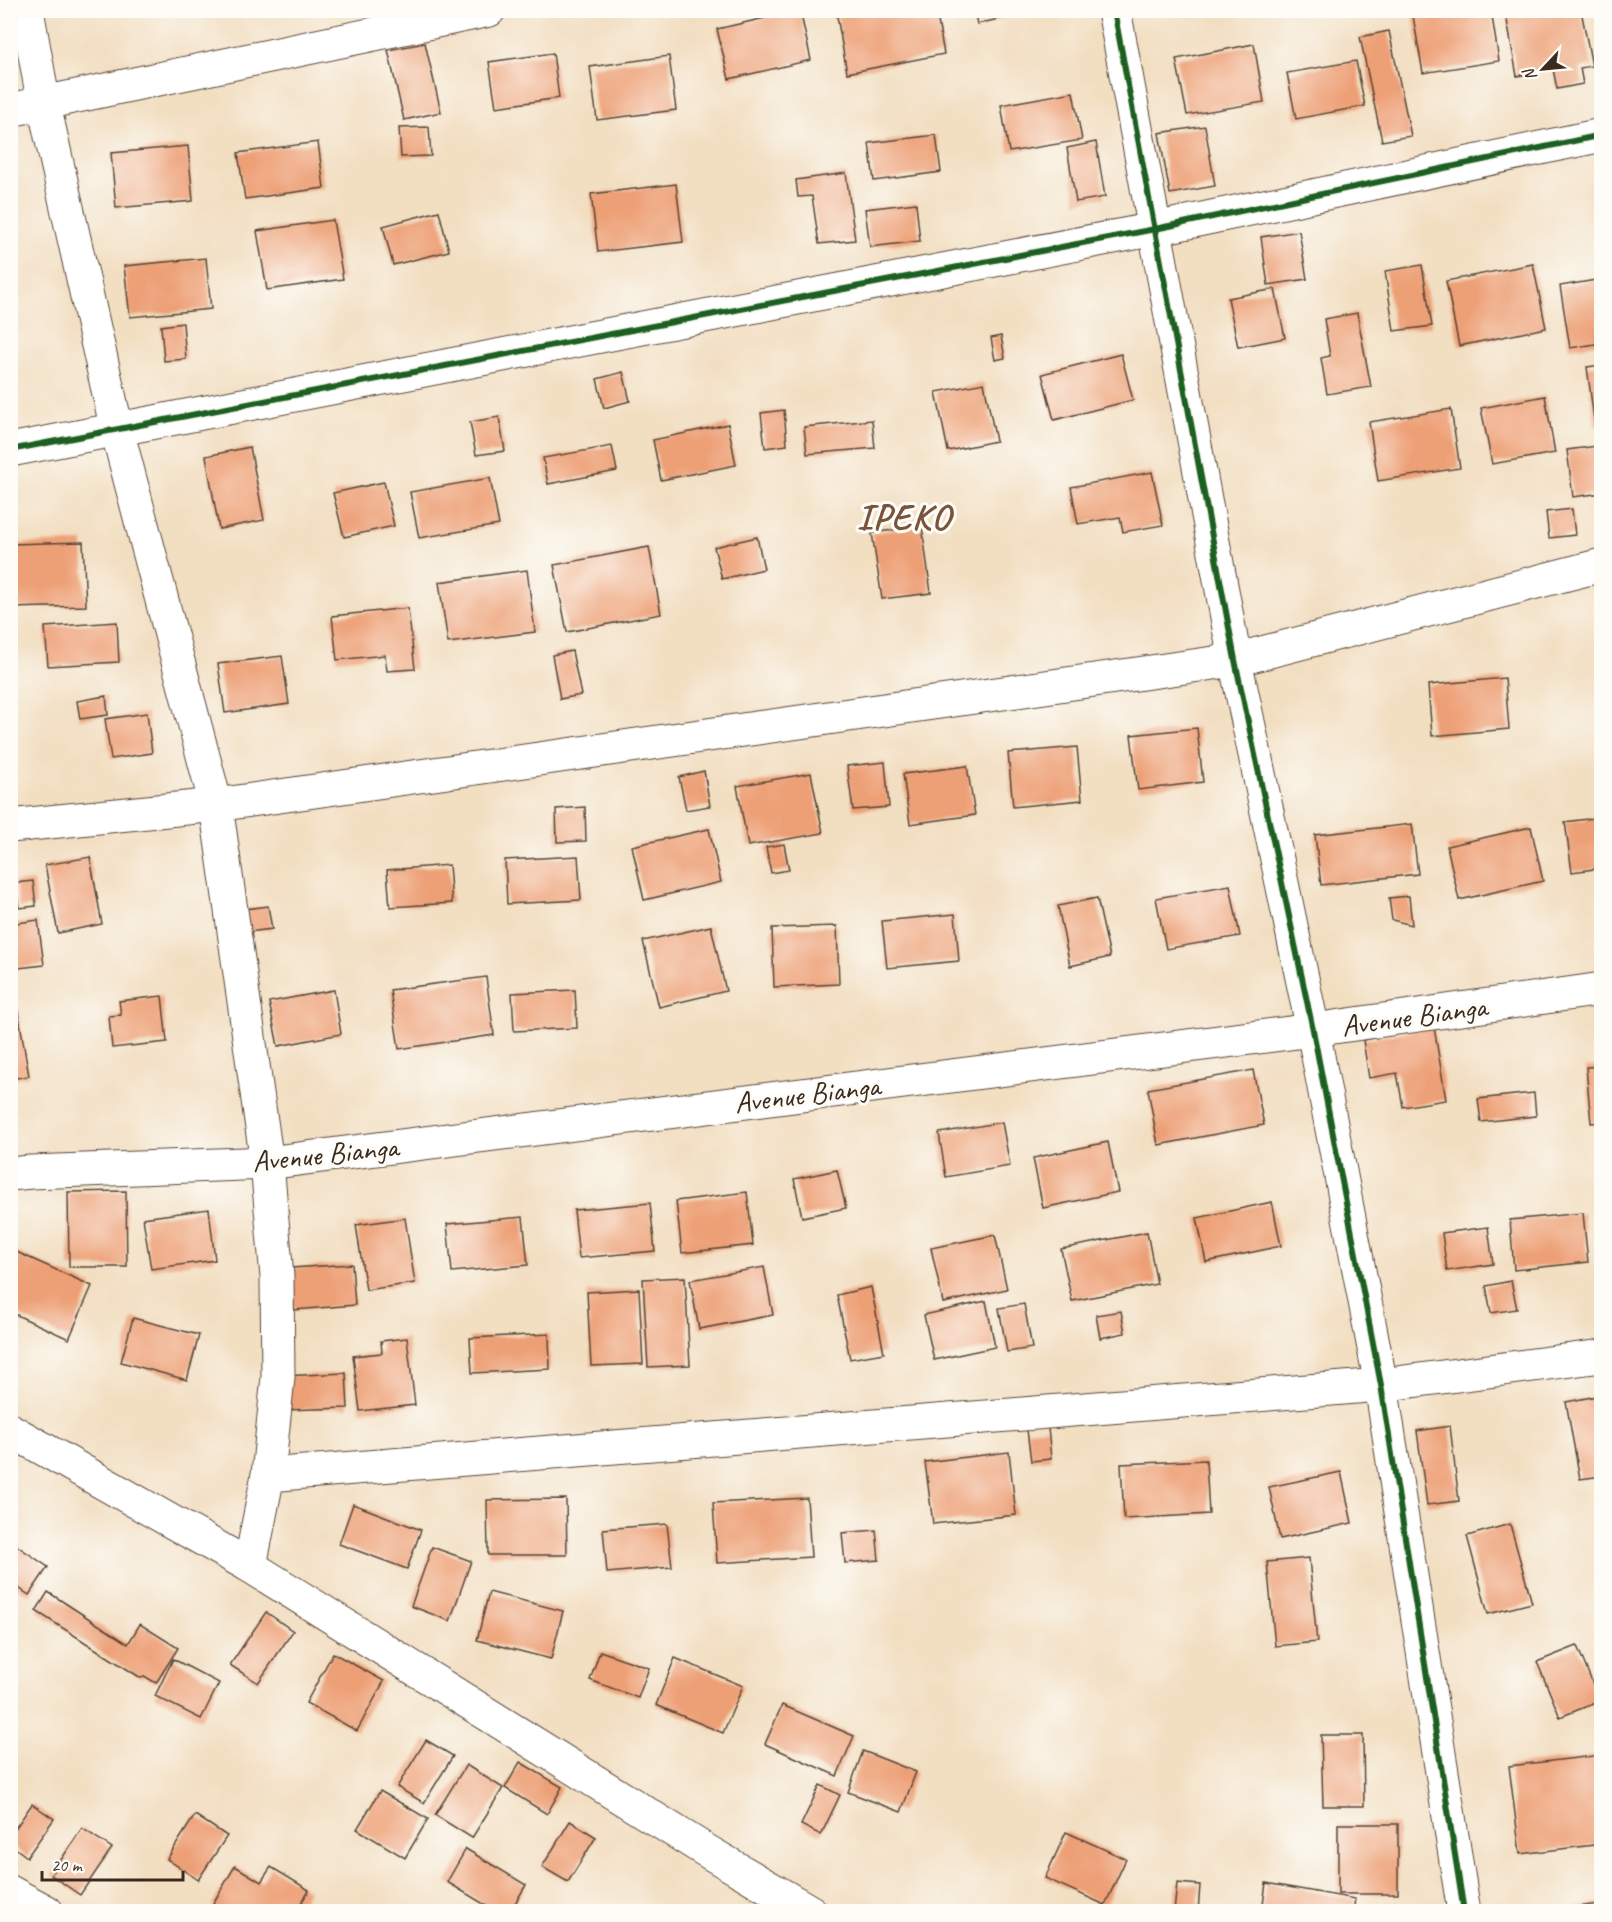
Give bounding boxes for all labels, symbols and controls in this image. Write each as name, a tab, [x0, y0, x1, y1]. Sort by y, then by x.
north arrow	[1513, 39, 1573, 99]
text: N	[1518, 64, 1542, 84]
district label: IPEKO	[857, 494, 955, 540]
street label: Avenue Bianga	[1339, 987, 1492, 1045]
street label: Avenue Bianga	[732, 1066, 885, 1122]
street label: Avenue Bianga	[250, 1127, 402, 1181]
scale bar	[42, 1844, 183, 1882]
text: 20 m	[51, 1854, 84, 1876]

